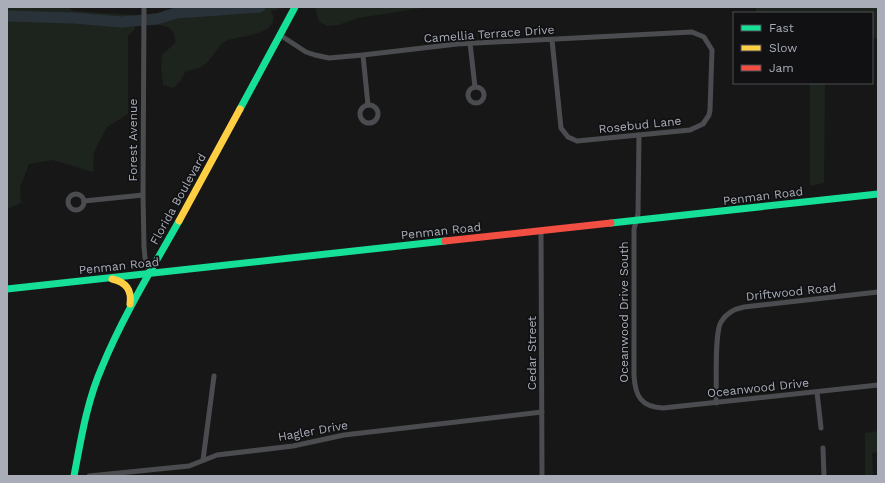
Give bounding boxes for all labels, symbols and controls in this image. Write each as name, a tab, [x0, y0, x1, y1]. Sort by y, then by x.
legend	[733, 12, 873, 84]
text: Fast	[769, 21, 794, 35]
street label: Camellia Terrace Drive	[423, 22, 555, 46]
text: Slow	[769, 41, 797, 55]
text: Jam	[769, 61, 794, 75]
street label: Forest Avenue	[126, 98, 140, 181]
street label: Rosebud Lane	[598, 114, 682, 136]
street label: Florida Boulevard	[147, 151, 209, 247]
street label: Penman Road	[722, 184, 804, 208]
street label: Penman Road	[400, 220, 482, 242]
street label: Oceanwood Drive South	[617, 241, 631, 383]
street label: Penman Road	[78, 255, 160, 277]
street label: Driftwood Road	[745, 280, 837, 304]
street label: Cedar Street	[525, 316, 539, 390]
street label: Oceanwood Drive	[706, 376, 810, 400]
street label: Hagler Drive	[277, 418, 349, 444]

